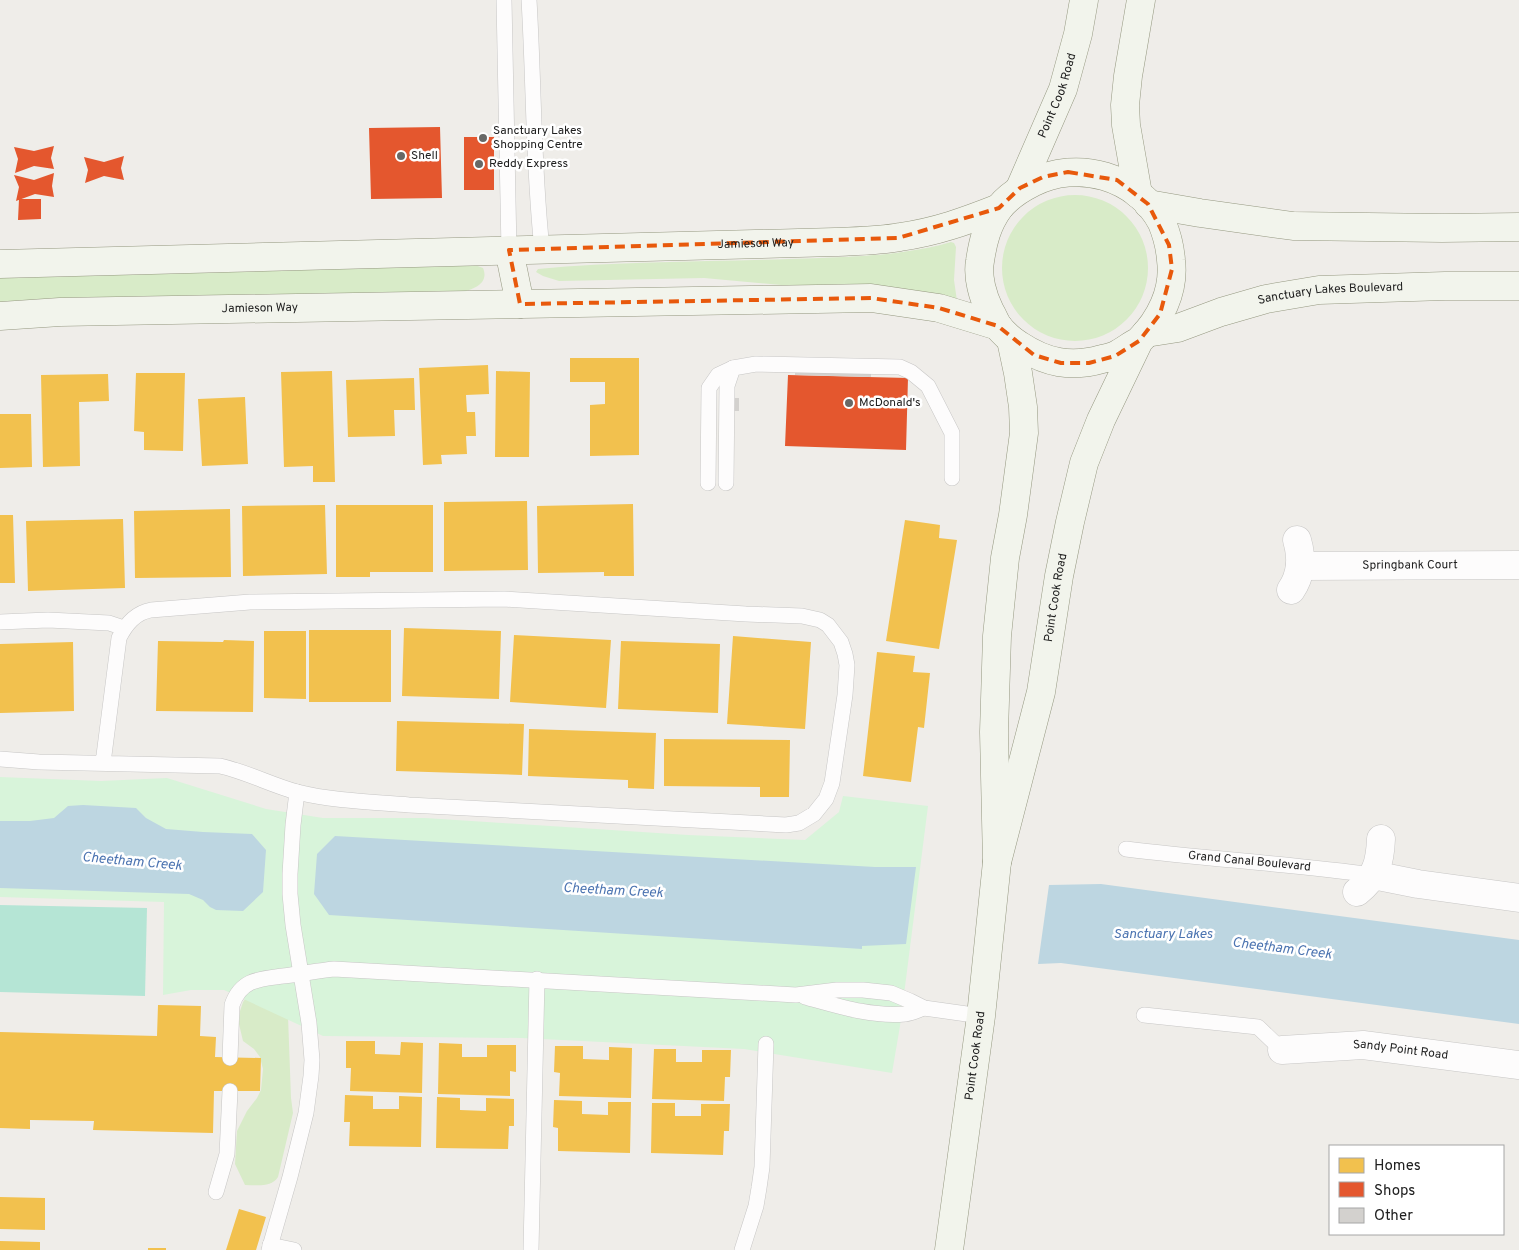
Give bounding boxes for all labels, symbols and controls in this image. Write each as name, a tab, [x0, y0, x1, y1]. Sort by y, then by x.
street label: Point Cook Road	[1035, 51, 1080, 141]
place label: Sanctuary Lakes Shopping Centre	[493, 123, 583, 153]
marker: Sanctuary Lakes Shopping Centre	[477, 132, 489, 144]
place label: Shell	[411, 148, 438, 164]
marker: Shell	[395, 150, 407, 162]
place label: Reddy Express	[489, 156, 568, 172]
marker: Reddy Express	[473, 158, 485, 170]
street label: Jamieson Way	[717, 235, 794, 253]
street label: Sanctuary Lakes Boulevard	[1256, 279, 1403, 309]
street label: Jamieson Way	[221, 300, 298, 317]
place label: McDonald's	[859, 395, 921, 411]
marker: McDonald's	[843, 397, 855, 409]
street label: Point Cook Road	[1041, 552, 1071, 643]
street label: Springbank Court	[1362, 557, 1458, 574]
street label: Grand Canal Boulevard	[1187, 848, 1312, 876]
water label: Cheetham Creek	[81, 849, 184, 875]
water label: Cheetham Creek	[563, 880, 664, 902]
water label: Sanctuary Lakes	[1113, 926, 1213, 943]
water label: Cheetham Creek	[1231, 934, 1334, 964]
street label: Point Cook Road	[962, 1010, 989, 1101]
street label: Sandy Point Road	[1353, 1037, 1449, 1064]
legend	[1329, 1145, 1504, 1235]
text: Homes	[1374, 1157, 1421, 1176]
text: Shops	[1374, 1182, 1415, 1201]
text: Other	[1374, 1207, 1413, 1226]

